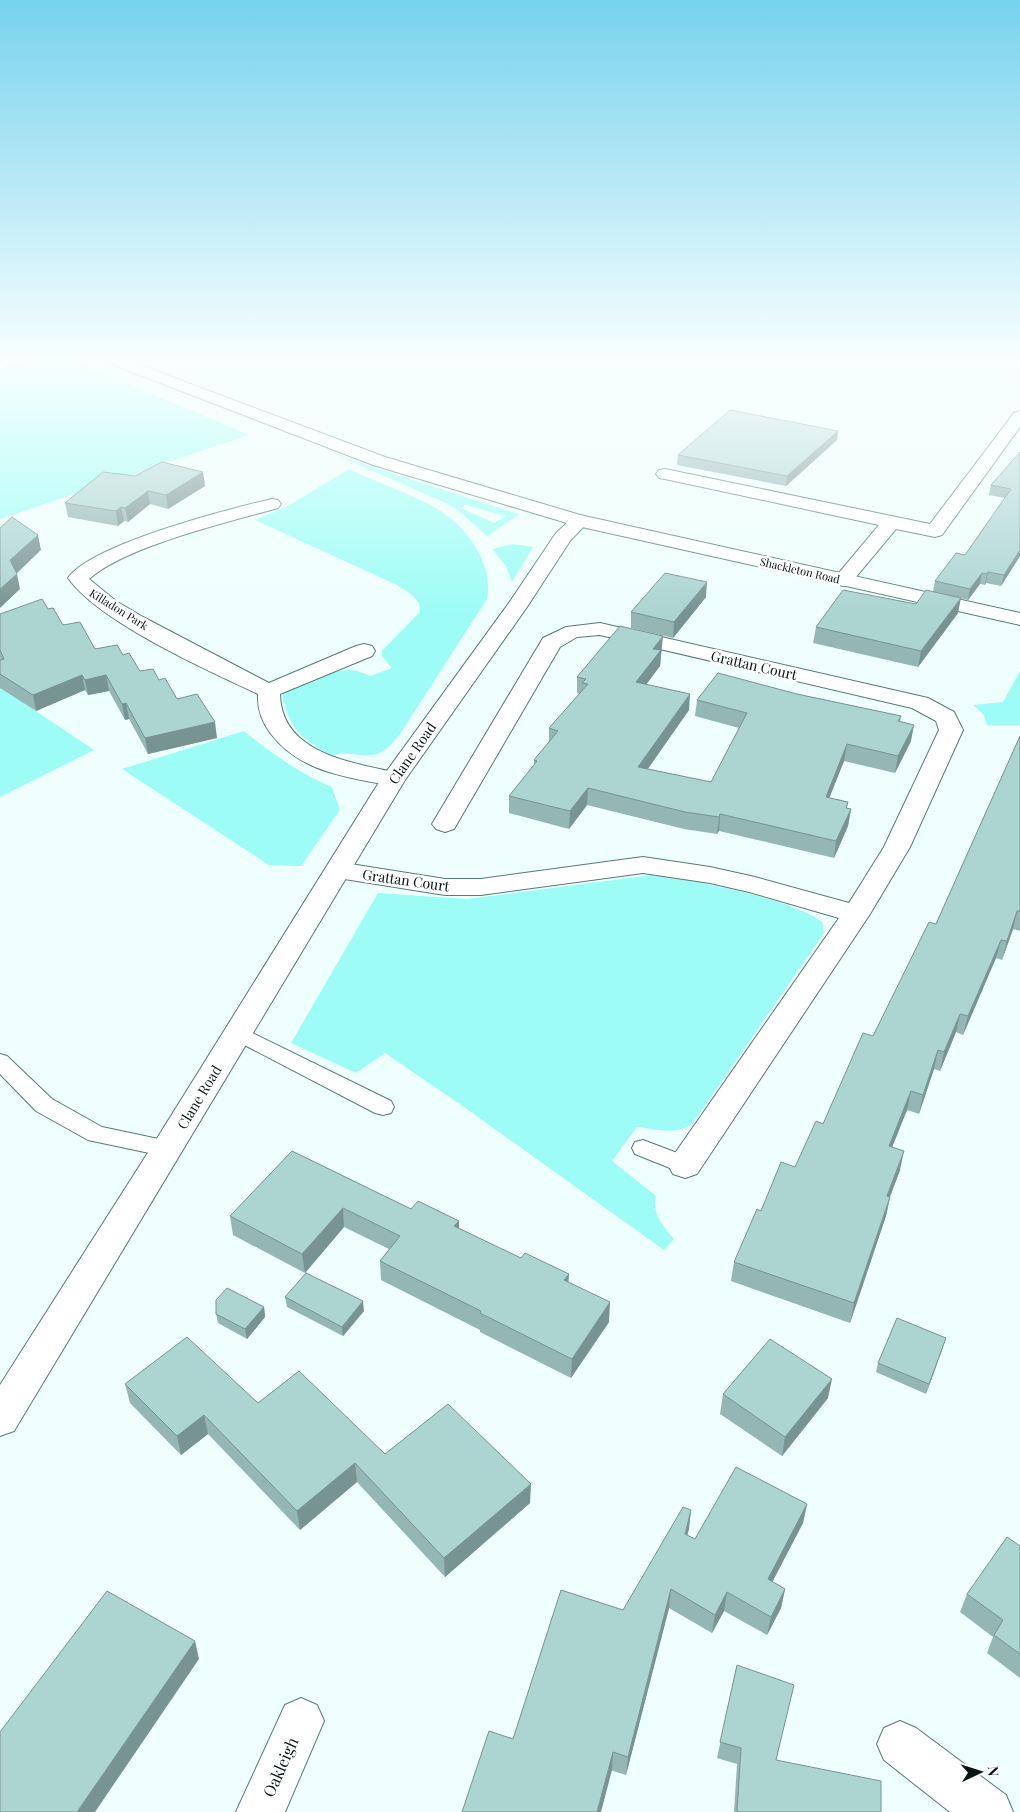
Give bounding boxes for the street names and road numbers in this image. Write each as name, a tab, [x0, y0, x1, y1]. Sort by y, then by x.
street label: Shackleton Road	[758, 553, 842, 587]
street label: Killadon Park	[87, 585, 151, 633]
street label: Grattan Court	[709, 646, 800, 684]
street label: Clane Road	[384, 718, 440, 788]
street label: Grattan Court	[361, 864, 452, 896]
street label: Clane Road	[172, 1062, 226, 1132]
street label: Oakleigh	[258, 1733, 303, 1800]

